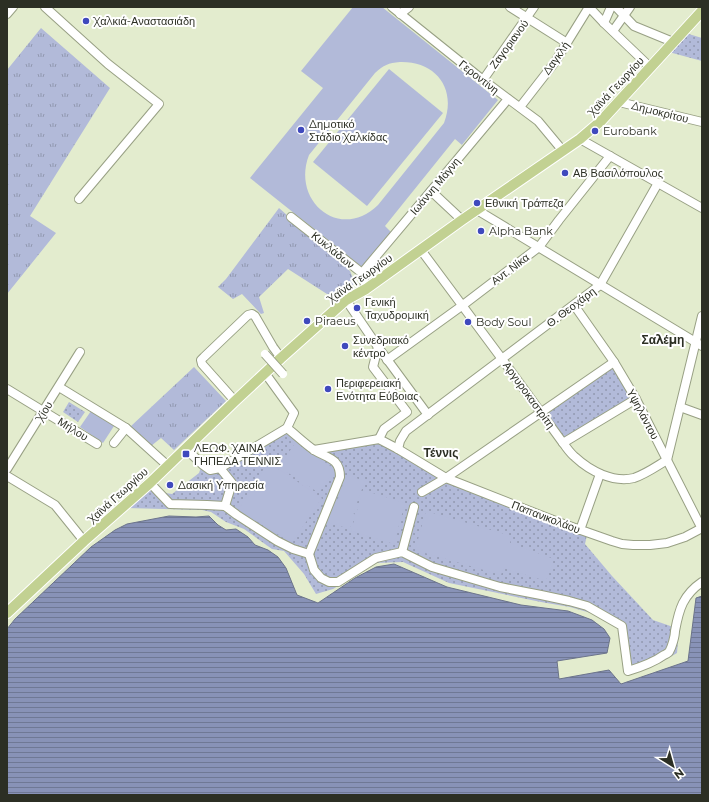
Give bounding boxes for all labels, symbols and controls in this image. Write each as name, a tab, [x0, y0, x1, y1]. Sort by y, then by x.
place label: Χαλκιά-Αναστασιάδη	[92, 14, 195, 28]
marker: Χαλκιά-Αναστασιάδη	[81, 16, 91, 26]
street label: Ζαγοριανού	[486, 17, 532, 71]
street label: Δαγκλή	[540, 39, 572, 77]
street label: Χαϊνά Γεωργίου	[584, 54, 647, 120]
street label: Γεροντίνη	[456, 57, 502, 97]
street label: Δημοκρίτου	[630, 98, 690, 126]
place label: Δημοτικό Στάδιο Χαλκίδας	[309, 117, 388, 144]
place label: Eurobank	[603, 124, 657, 138]
marker: Δημοτικό Στάδιο Χαλκίδας	[296, 125, 306, 135]
marker: Eurobank	[590, 126, 600, 136]
street label: Ιωάννη Μὰγνη	[407, 154, 463, 218]
place label: ΑΒ Βασιλόπουλος	[573, 166, 663, 180]
marker: ΑΒ Βασιλόπουλος	[560, 168, 570, 178]
place label: Εθνική Τράπεζα	[485, 196, 564, 210]
marker: Εθνική Τράπεζα	[472, 198, 482, 208]
place label: Alpha Bank	[489, 224, 553, 238]
marker: Alpha Bank	[476, 226, 486, 236]
street label: Κυκλάδων	[309, 228, 358, 272]
street label: Αντ. Νίκα	[488, 250, 532, 288]
street label: Χαϊνά Γεωργίου	[323, 251, 395, 307]
street label: Θ. Θεοχάρη	[544, 284, 598, 330]
place label: Γενική Ταχυδρομική	[365, 295, 429, 322]
marker: Γενική Ταχυδρομική	[352, 303, 362, 313]
place label: Piraeus	[315, 314, 356, 328]
place label: Body Soul	[476, 315, 531, 329]
marker: Piraeus	[302, 316, 312, 326]
marker: Body Soul	[463, 317, 473, 327]
district label: Σαλέμη	[642, 332, 684, 347]
place label: Συνεδριακό κέντρο	[353, 333, 409, 360]
marker: Συνεδριακό κέντρο	[340, 341, 350, 351]
street label: Αργυροκαστρίτη	[500, 359, 558, 431]
place label: Περιφερειακή Ενότητα Εύβοιας	[336, 376, 419, 403]
marker: Περιφερειακή Ενότητα Εύβοιας	[323, 384, 333, 394]
street label: Υψηλάντου	[624, 386, 662, 442]
street label: Χίου	[32, 398, 55, 425]
street label: Μήλου	[55, 414, 91, 444]
place label: ΛΕΩΦ. ΧΑΙΝΑ ΓΗΠΕΔΑ ΤΕΝΝΙΣ	[194, 441, 281, 468]
district label: Τέννις	[424, 445, 458, 460]
marker: ΛΕΩΦ. ΧΑΙΝΑ ΓΗΠΕΔΑ ΤΕΝΝΙΣ	[181, 449, 191, 459]
street label: Χαϊνά Γεωργίου	[84, 464, 151, 527]
place label: Δασική Υπηρεσία	[178, 478, 265, 492]
marker: Δασική Υπηρεσία	[165, 480, 175, 490]
street label: Παπανικολάου	[510, 497, 582, 537]
north arrow	[653, 746, 693, 786]
text: N	[671, 766, 687, 782]

